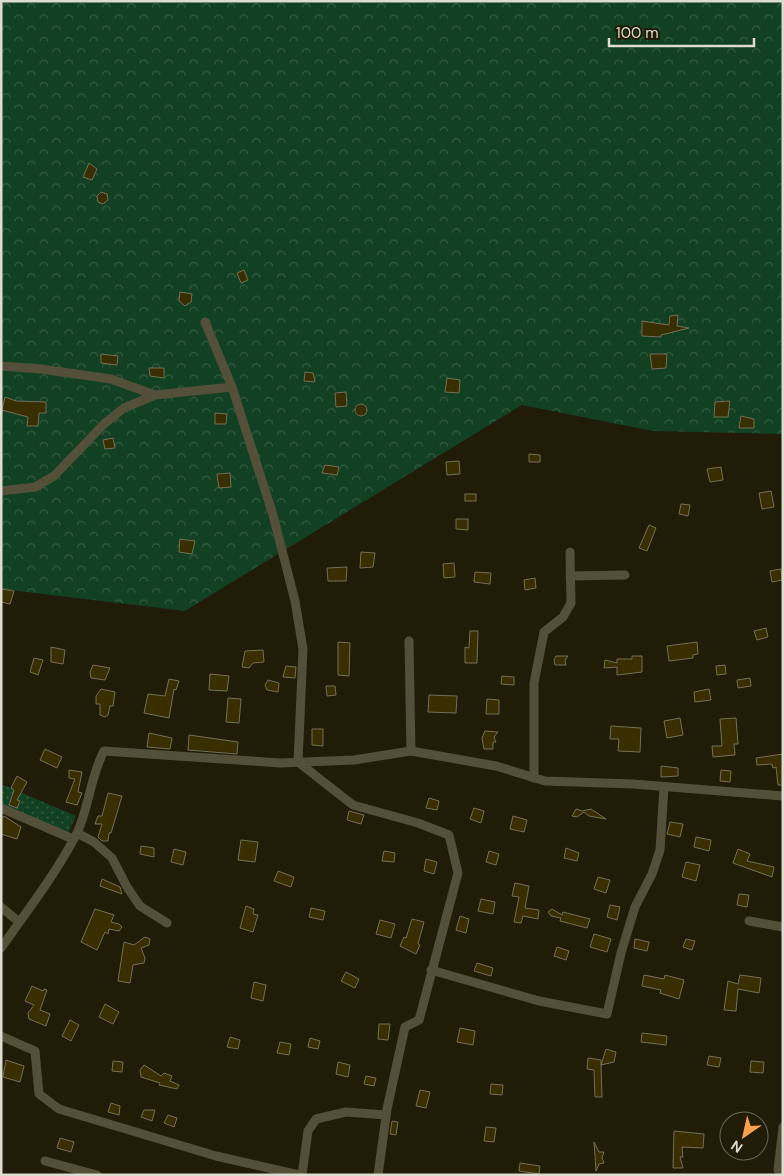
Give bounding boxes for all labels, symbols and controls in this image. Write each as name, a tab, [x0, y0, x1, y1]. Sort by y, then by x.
scale bar	[609, 15, 754, 47]
text: 100 m	[616, 23, 659, 43]
north arrow	[719, 1111, 769, 1161]
text: N	[727, 1136, 746, 1157]

